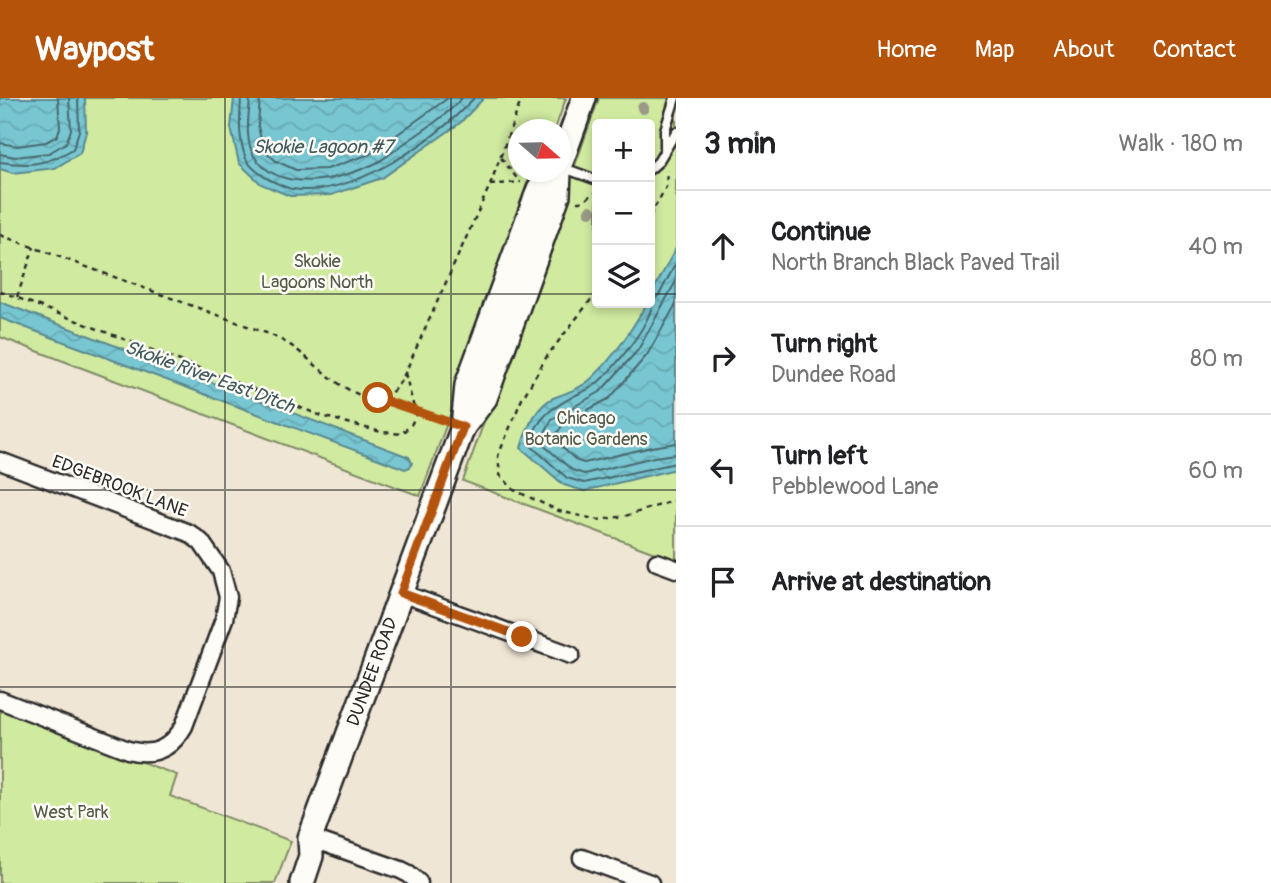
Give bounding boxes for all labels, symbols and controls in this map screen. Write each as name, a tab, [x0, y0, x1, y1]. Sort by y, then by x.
text: Waypost	[35, 29, 154, 70]
text: Home	[876, 35, 937, 64]
text: Map	[975, 35, 1015, 64]
text: About	[1053, 35, 1115, 64]
text: Contact	[1153, 35, 1236, 64]
north arrow	[508, 119, 571, 182]
map controls	[592, 119, 655, 308]
button: +	[592, 119, 655, 182]
text: 3 min	[704, 125, 776, 162]
text: Walk · 180 m	[1118, 129, 1243, 158]
water label: Skokie Lagoon #7	[253, 135, 396, 159]
button: −	[592, 182, 655, 245]
text: Continue	[771, 216, 871, 248]
icon: ahead	[704, 227, 742, 265]
text: 40 m	[1189, 232, 1243, 261]
button: layers	[592, 245, 655, 308]
text: North Branch Black Paved Trail	[771, 248, 1060, 277]
park label: Skokie Lagoons North	[261, 250, 373, 294]
text: Turn right	[771, 328, 877, 360]
water label: Skokie River East Ditch	[122, 335, 299, 419]
icon: right	[704, 339, 742, 377]
text: 80 m	[1190, 344, 1243, 373]
text: Dundee Road	[771, 360, 896, 389]
route start	[362, 382, 393, 413]
park label: Chicago Botanic Gardens	[524, 407, 648, 451]
text: Turn left	[771, 440, 867, 472]
street label: EDGEBROOK LANE	[49, 450, 191, 523]
icon: left	[704, 451, 742, 489]
text: 60 m	[1188, 456, 1243, 485]
text: Pebblewood Lane	[771, 472, 938, 501]
icon: arrive	[704, 563, 742, 601]
text: Arrive at destination	[771, 566, 991, 598]
street label: DUNDEE ROAD	[342, 614, 403, 729]
route end	[506, 621, 537, 652]
park label: West Park	[34, 801, 109, 824]

